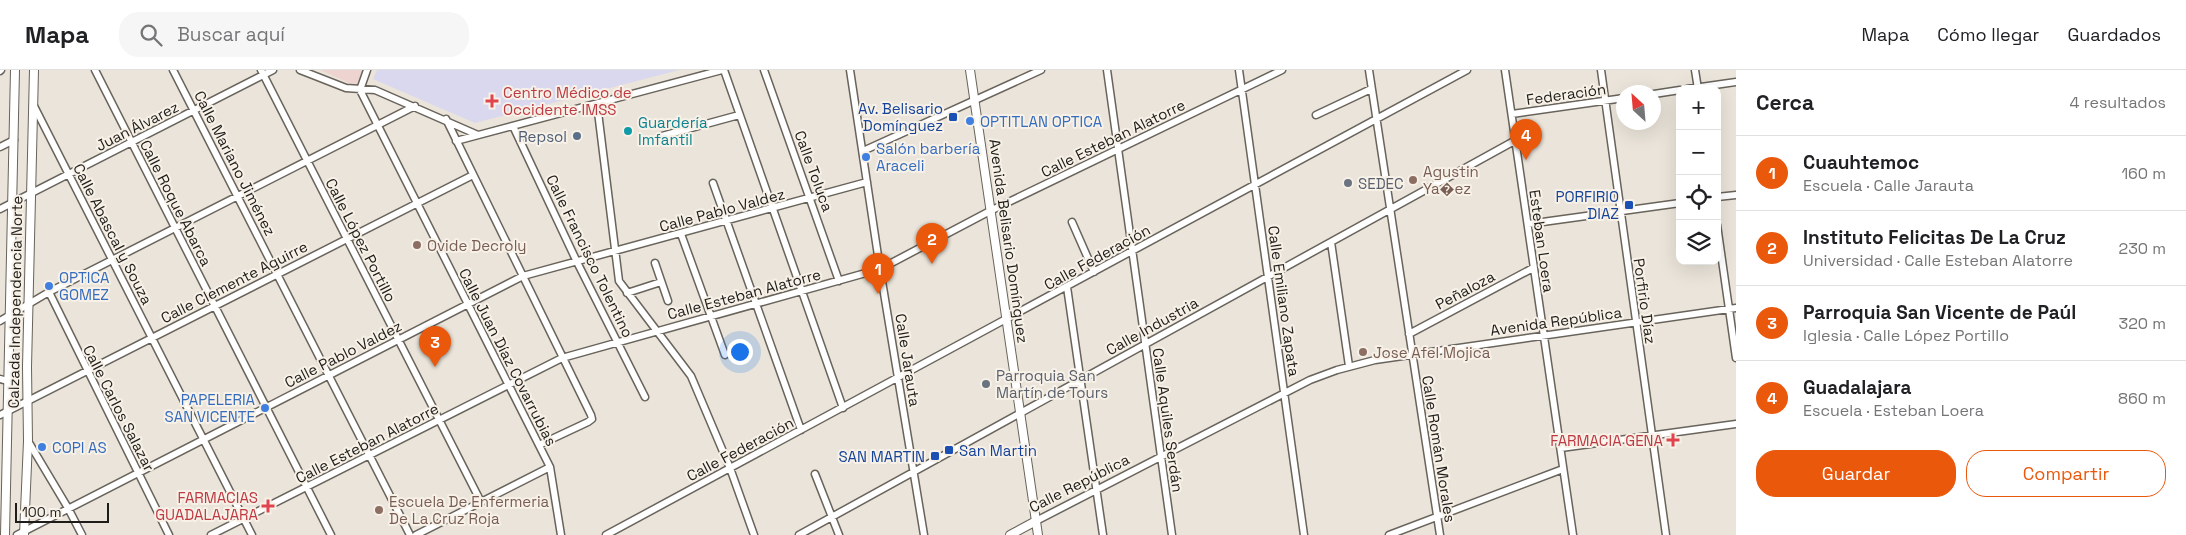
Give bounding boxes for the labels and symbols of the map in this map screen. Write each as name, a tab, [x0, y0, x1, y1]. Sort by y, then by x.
street label: Federación	[1525, 79, 1607, 109]
place label: Centro Médico de Occidente IMSS	[503, 83, 632, 119]
north arrow	[1616, 85, 1661, 130]
street label: Calle Mariano Jiménez	[190, 87, 280, 239]
marker: Centro Médico de Occidente IMSS	[485, 94, 499, 108]
street label: Calle Esteban Alatorre	[1038, 95, 1188, 181]
street label: Juan Álvarez	[92, 97, 182, 155]
place label: Av. Belisario Domínguez	[858, 99, 943, 135]
marker: Av. Belisario Domínguez	[947, 111, 959, 123]
place label: OPTITLAN OPTICA	[980, 112, 1103, 131]
place label: Guardería Imfantil	[638, 113, 708, 149]
marker: OPTITLAN OPTICA	[964, 115, 976, 127]
pin: 4	[1510, 119, 1542, 160]
marker: Guardería Imfantil	[622, 125, 634, 137]
place label: Repsol	[518, 127, 567, 146]
street label: Calle Toluca	[791, 128, 838, 215]
marker: Repsol	[571, 130, 583, 142]
street label: Calle Roque Abarca	[136, 137, 216, 270]
street label: Avenida Belisario Domínguez	[985, 138, 1033, 344]
place label: Salón barbería Araceli	[876, 139, 981, 175]
marker: Salón barbería Araceli	[860, 151, 872, 163]
street label: Calle Abascal y Souza	[69, 160, 157, 308]
place label: Agustin Ya�ez	[1423, 162, 1479, 198]
street label: Calle Francisco Tolentino	[542, 171, 638, 341]
place label: SEDEC	[1358, 174, 1404, 193]
marker: Agustin Ya�ez	[1407, 174, 1419, 186]
street label: Calle López Portillo	[322, 175, 400, 305]
marker: SEDEC	[1342, 177, 1354, 189]
street label: Calle Pablo Valdez	[657, 184, 787, 236]
place label: PORFIRIO DIAZ	[1556, 187, 1619, 223]
street label: Esteban Loera	[1525, 189, 1559, 294]
street label: Calzada Independencia Norte	[4, 195, 26, 408]
marker: PORFIRIO DIAZ	[1623, 199, 1635, 211]
street label: Calle Federación	[1040, 220, 1154, 294]
pin: 2	[916, 223, 948, 264]
street label: Calle Emiliano Zapata	[1264, 224, 1304, 378]
place label: Ovide Decroly	[427, 236, 527, 255]
street label: Calle Clemente Aguirre	[157, 237, 311, 327]
marker: Ovide Decroly	[411, 239, 423, 251]
pin: 1	[862, 253, 894, 294]
street label: Porfirio Díaz	[1630, 257, 1660, 345]
street label: Calle Esteban Alatorre	[665, 264, 823, 324]
street label: Calle Juan Díaz Covarrubias	[455, 265, 561, 449]
street label: Peñaloza	[1432, 266, 1498, 314]
place label: OPTICA GOMEZ	[59, 268, 110, 304]
marker: OPTICA GOMEZ	[43, 280, 55, 292]
street label: Calle Industria	[1103, 293, 1202, 359]
street label: Avenida República	[1489, 302, 1623, 340]
street label: Calle Jarauta	[891, 312, 925, 408]
street label: Calle Pablo Valdez	[281, 316, 405, 392]
pin: 3	[419, 326, 451, 367]
your location	[727, 339, 753, 365]
street label: Calle Carlos Salazar	[79, 342, 159, 475]
place label: Jose Afel Mojica	[1373, 343, 1491, 362]
marker: Jose Afel Mojica	[1357, 346, 1369, 358]
street label: Calle Aquiles Serdán	[1148, 347, 1188, 493]
place label: Parroquia San Martín de Tours	[996, 366, 1108, 402]
street label: Calle Román Morales	[1418, 374, 1460, 524]
marker: Parroquia San Martín de Tours	[980, 378, 992, 390]
place label: PAPELERIA SAN VICENTE	[165, 390, 256, 426]
street label: Calle Esteban Alatorre	[292, 399, 442, 487]
marker: PAPELERIA SAN VICENTE	[259, 402, 271, 414]
street label: Calle Federación	[683, 413, 797, 485]
place label: FARMACIA GENA	[1550, 431, 1664, 450]
marker: FARMACIA GENA	[1667, 434, 1679, 446]
place label: COPI AS	[52, 438, 107, 457]
marker: COPI AS	[36, 441, 48, 453]
place label: San Martin	[959, 441, 1037, 460]
marker: San Martin	[943, 444, 955, 456]
place label: SAN MARTIN	[838, 447, 925, 466]
street label: Calle República	[1026, 449, 1133, 516]
marker: SAN MARTIN	[929, 450, 941, 462]
place label: FARMACIAS GUADALAJARA	[155, 488, 259, 524]
place label: Escuela De Enfermeria De La Cruz Roja	[389, 492, 550, 528]
scale bar	[15, 500, 109, 523]
marker: FARMACIAS GUADALAJARA	[262, 500, 274, 512]
marker: Escuela De Enfermeria De La Cruz Roja	[373, 504, 385, 516]

